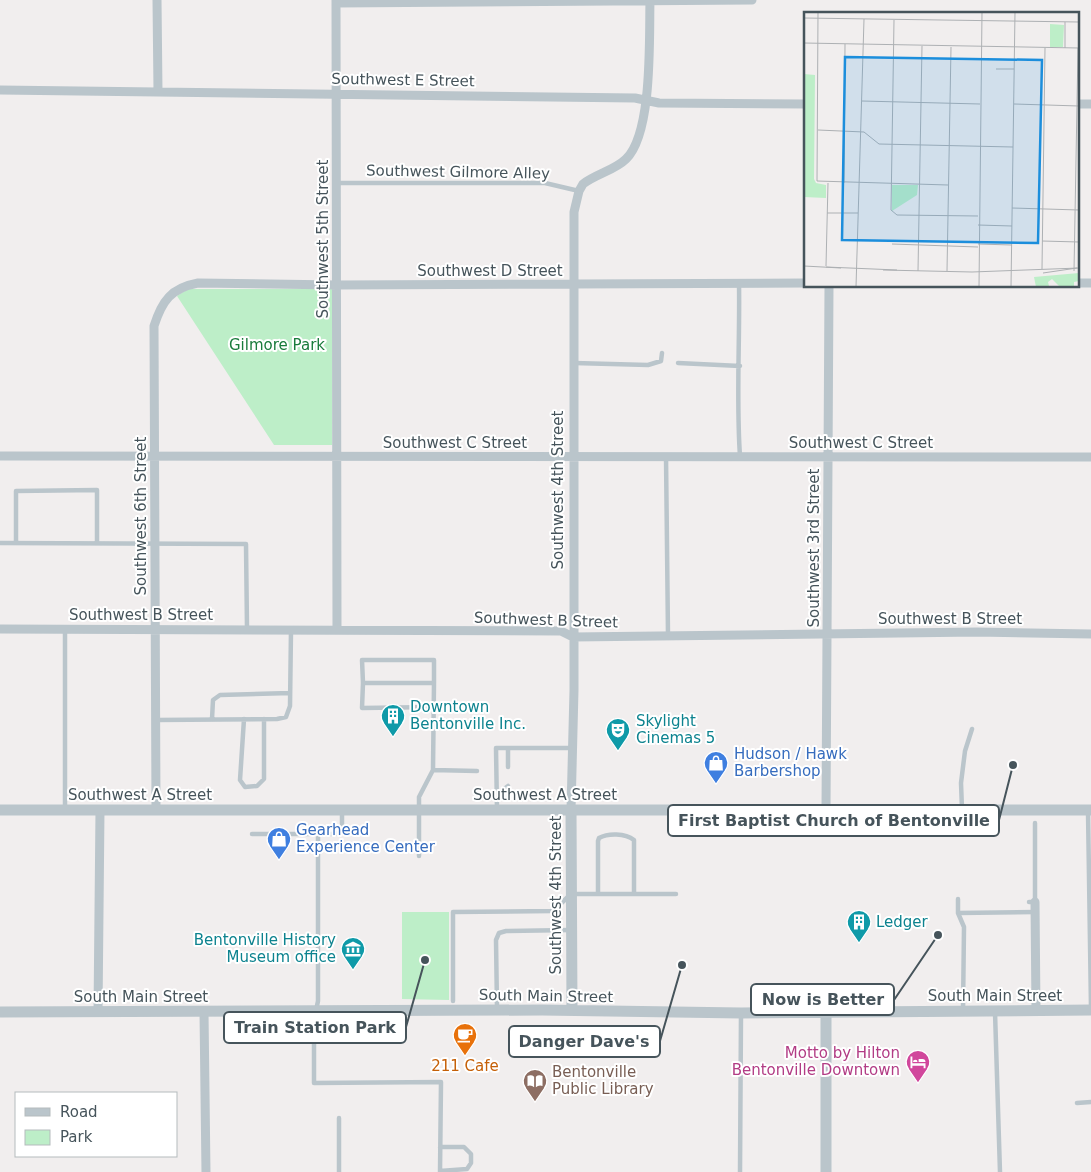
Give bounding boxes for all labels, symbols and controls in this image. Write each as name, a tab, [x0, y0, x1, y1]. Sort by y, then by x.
inset map	[804, 12, 1078, 288]
street label: Southwest E Street	[331, 70, 475, 90]
street label: Southwest 5th Street	[314, 159, 332, 318]
street label: Southwest Gilmore Alley	[366, 161, 550, 183]
street label: Southwest D Street	[417, 262, 563, 280]
park label: Gilmore Park	[229, 336, 325, 354]
street label: Southwest 4th Street	[549, 410, 567, 569]
street label: Southwest C Street	[383, 434, 527, 452]
street label: Southwest C Street	[789, 434, 933, 452]
street label: Southwest 6th Street	[132, 436, 150, 595]
street label: Southwest 3rd Street	[805, 468, 823, 627]
street label: Southwest B Street	[69, 606, 213, 624]
street label: Southwest B Street	[474, 608, 618, 632]
street label: Southwest B Street	[878, 610, 1022, 628]
place label: Downtown Bentonville Inc.	[410, 698, 526, 733]
building icon: Downtown Bentonville Inc.	[380, 703, 406, 737]
place label: Skylight Cinemas 5	[636, 712, 715, 747]
theatre icon: Skylight Cinemas 5	[605, 717, 631, 751]
place label: Hudson / Hawk Barbershop	[734, 745, 847, 780]
shop icon: Hudson / Hawk Barbershop	[703, 750, 729, 784]
street label: Southwest A Street	[68, 786, 212, 804]
street label: Southwest A Street	[473, 786, 617, 804]
callout: First Baptist Church of Bentonville	[668, 805, 999, 836]
text: First Baptist Church of Bentonville	[678, 811, 990, 830]
street label: Southwest 4th Street	[547, 815, 565, 974]
place label: Gearhead Experience Center	[296, 821, 436, 856]
shop icon: Gearhead Experience Center	[266, 826, 292, 860]
building icon: Ledger	[846, 909, 872, 943]
place label: Ledger	[876, 913, 929, 931]
place label: Bentonville History Museum office	[194, 931, 336, 966]
museum icon: Bentonville History Museum office	[340, 936, 366, 970]
callout: Now is Better	[751, 984, 894, 1015]
street label: South Main Street	[479, 986, 614, 1006]
street label: South Main Street	[928, 987, 1062, 1005]
street label: South Main Street	[74, 988, 208, 1006]
text: Now is Better	[762, 990, 884, 1009]
callout: Train Station Park	[224, 1012, 406, 1043]
text: Train Station Park	[234, 1018, 396, 1037]
cafe icon: 211 Cafe	[452, 1022, 478, 1056]
callout: Danger Dave's	[509, 1026, 660, 1057]
text: Danger Dave's	[518, 1032, 650, 1051]
place label: Motto by Hilton Bentonville Downtown	[732, 1044, 900, 1079]
hotel icon: Motto by Hilton Bentonville Downtown	[905, 1049, 931, 1083]
place label: 211 Cafe	[431, 1057, 499, 1075]
place label: Bentonville Public Library	[552, 1063, 654, 1098]
library icon: Bentonville Public Library	[522, 1068, 548, 1102]
legend	[15, 1092, 178, 1157]
text: Road	[60, 1103, 98, 1121]
text: Park	[60, 1128, 93, 1146]

